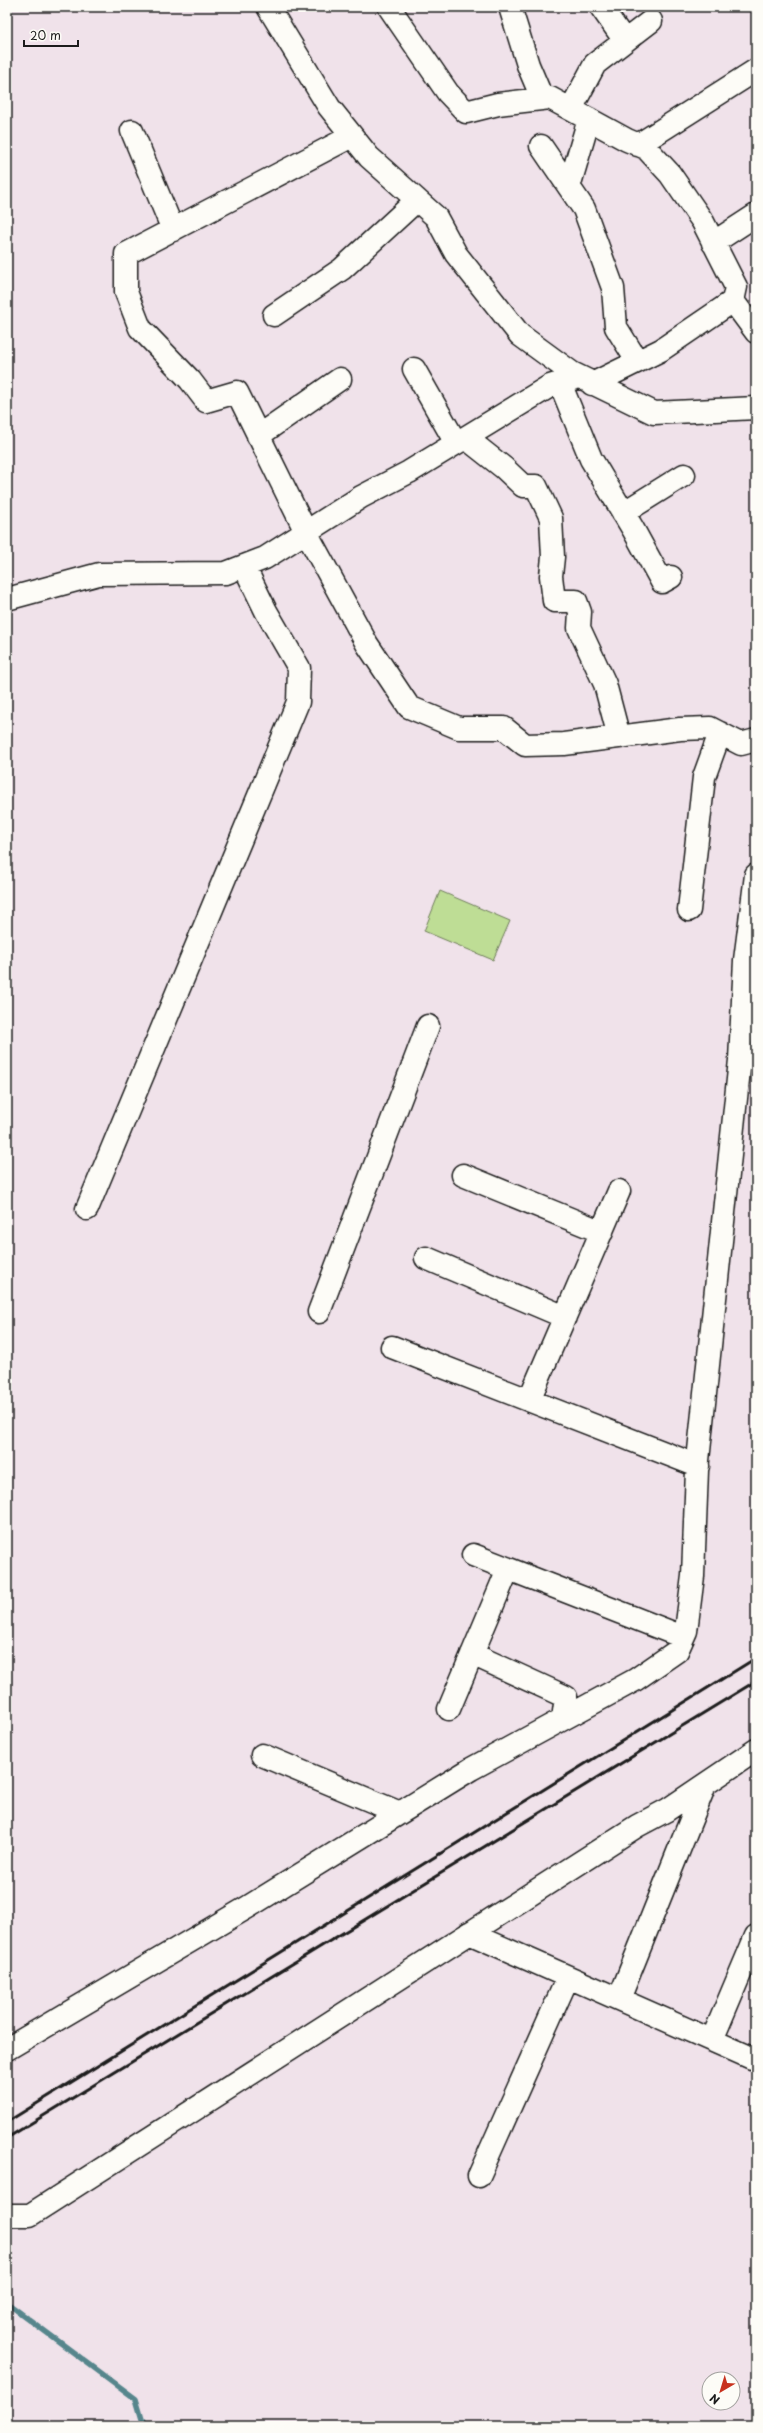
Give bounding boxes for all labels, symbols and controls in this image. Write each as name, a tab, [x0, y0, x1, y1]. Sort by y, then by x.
scale bar	[24, 22, 78, 48]
text: 20 m	[30, 26, 61, 44]
north arrow	[701, 2371, 741, 2411]
text: N	[706, 2390, 723, 2409]

